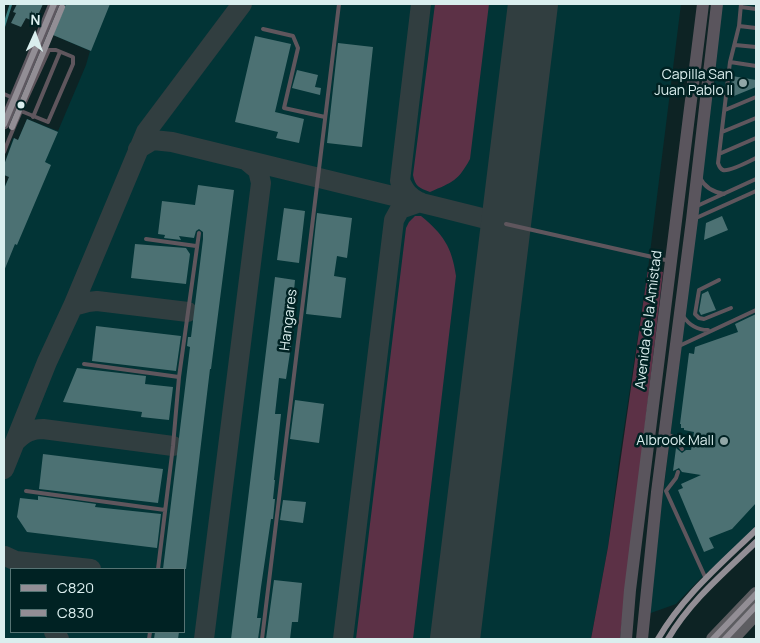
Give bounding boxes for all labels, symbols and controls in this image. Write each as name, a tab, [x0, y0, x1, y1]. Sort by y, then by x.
north arrow	[10, 10, 60, 60]
text: N	[30, 10, 41, 29]
place label: Capilla San Juan Pablo II	[654, 67, 733, 100]
marker: Capilla San Juan Pablo II	[737, 77, 749, 89]
unlabelled marker	[16, 100, 26, 110]
street label: Avenida de la Amistad	[632, 250, 666, 390]
street label: Hangares	[277, 288, 301, 352]
place label: Albrook Mall	[636, 433, 714, 449]
marker: Albrook Mall	[718, 435, 730, 447]
legend	[10, 568, 185, 633]
text: C820	[57, 577, 94, 598]
text: C830	[57, 602, 94, 623]

